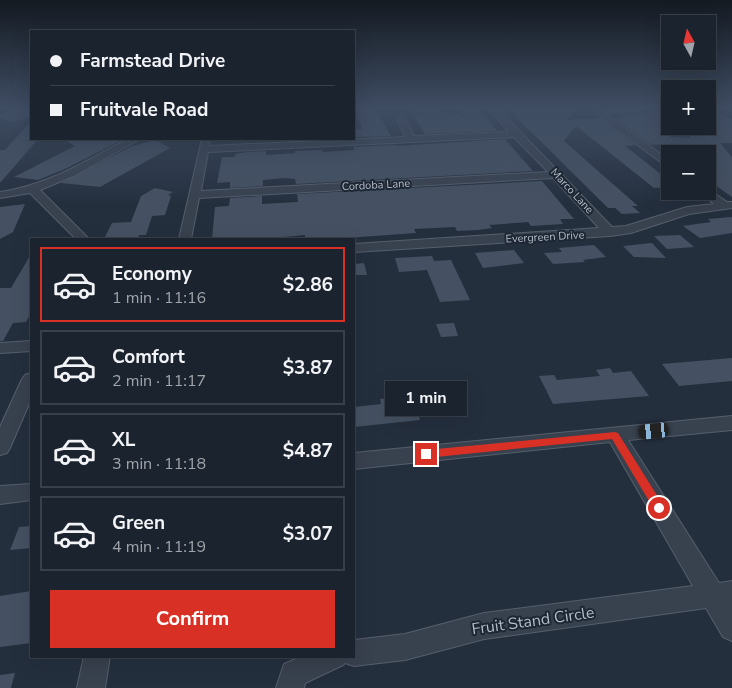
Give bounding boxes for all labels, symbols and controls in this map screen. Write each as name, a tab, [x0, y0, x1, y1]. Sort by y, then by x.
north arrow	[661, 15, 716, 70]
map controls	[661, 15, 716, 200]
text: Farmstead Drive	[80, 48, 225, 74]
button: +	[661, 80, 716, 135]
text: Fruitvale Road	[80, 97, 208, 123]
button: −	[661, 145, 716, 200]
street label: Marco Lane	[547, 165, 597, 217]
street label: Cordoba Lane	[341, 176, 411, 194]
street label: Evergreen Drive	[505, 227, 585, 247]
text: Economy	[112, 261, 192, 287]
icon: car	[52, 262, 97, 307]
text: $2.86	[283, 272, 333, 298]
text: 1 min · 11:16	[112, 287, 206, 309]
text: Comfort	[112, 344, 185, 370]
icon: car	[52, 345, 97, 390]
text: $3.87	[283, 355, 333, 381]
text: 2 min · 11:17	[112, 370, 206, 392]
callout: 1 min	[385, 382, 467, 416]
text: 1 min	[405, 387, 447, 409]
car	[638, 422, 669, 440]
text: XL	[112, 427, 135, 453]
icon: car	[52, 428, 97, 473]
text: $4.87	[283, 438, 333, 464]
route end	[415, 443, 437, 465]
text: 3 min · 11:18	[112, 453, 206, 475]
route start	[648, 497, 670, 519]
text: Green	[112, 510, 165, 536]
icon: car	[52, 511, 97, 556]
text: $3.07	[283, 521, 333, 547]
text: 4 min · 11:19	[112, 536, 206, 558]
button: Confirm	[50, 590, 335, 648]
street label: Fruit Stand Circle	[470, 601, 596, 641]

